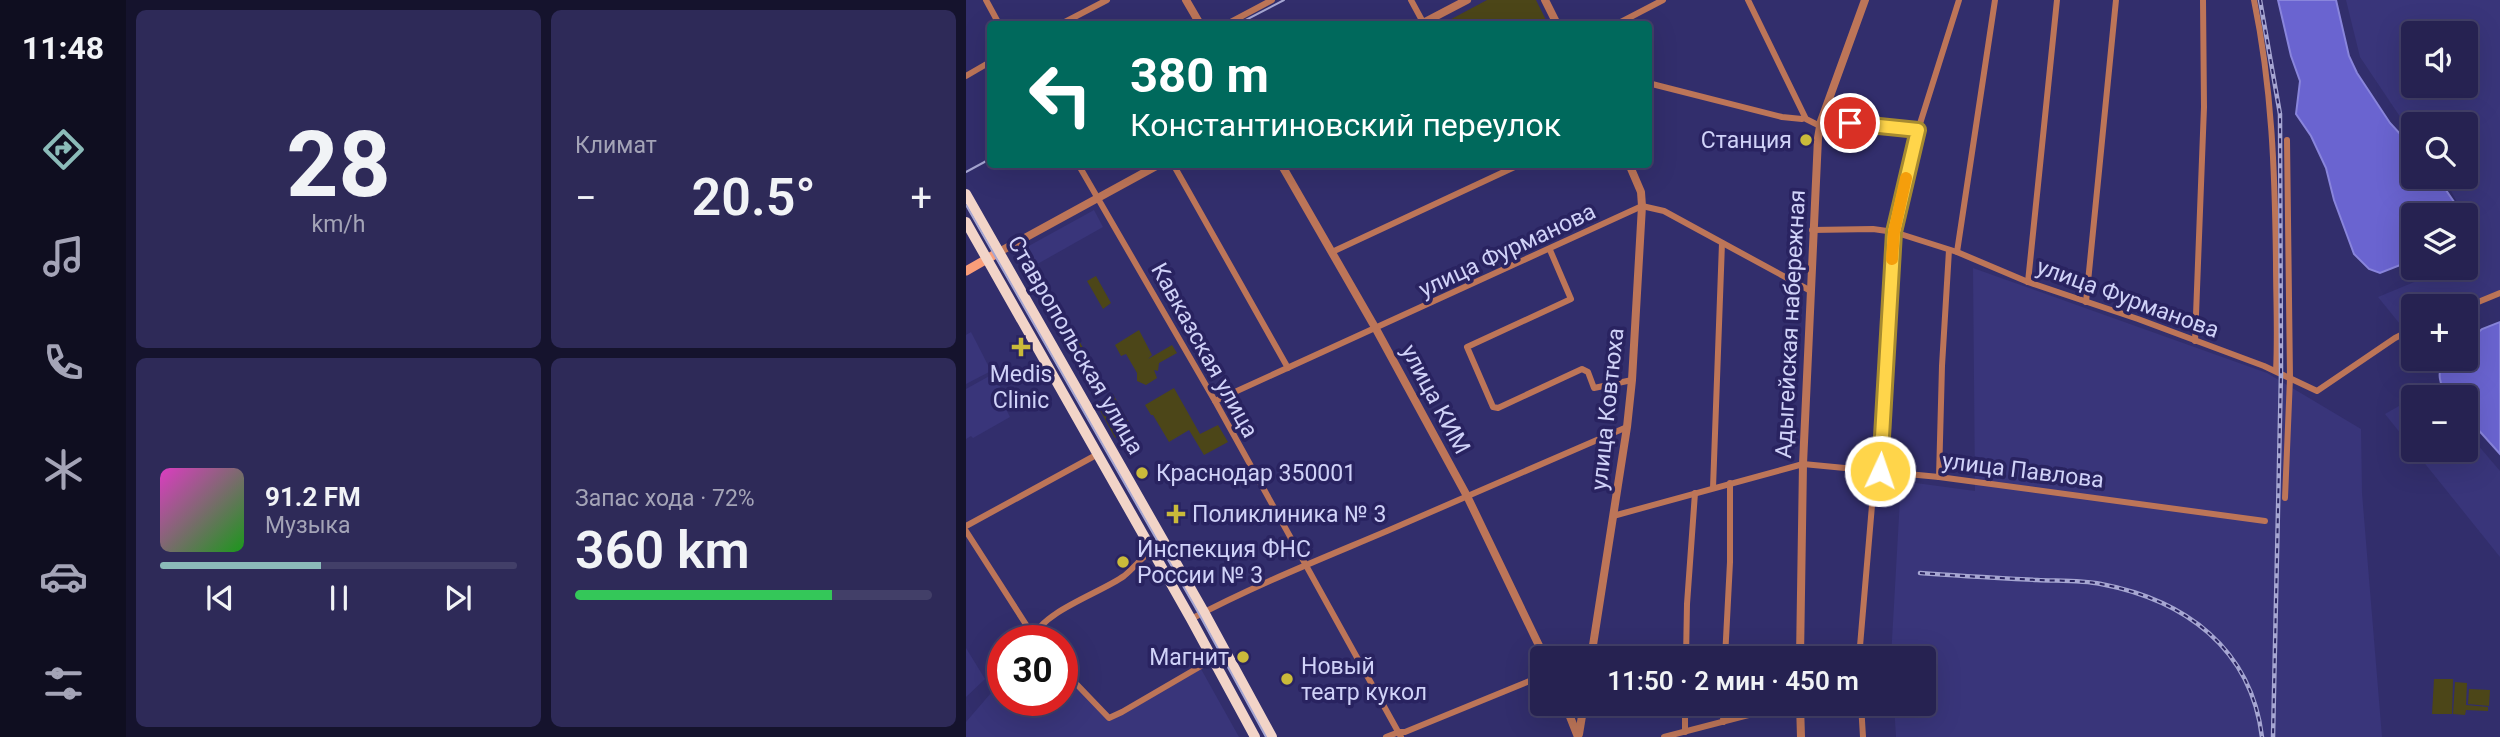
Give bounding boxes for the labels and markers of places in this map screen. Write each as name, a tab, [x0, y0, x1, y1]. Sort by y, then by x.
pin	[1820, 93, 1880, 153]
place label: Станция	[1701, 127, 1792, 154]
marker: Станция	[1798, 132, 1814, 148]
marker: Medis Clinic	[1011, 337, 1031, 357]
place label: Medis Clinic	[990, 361, 1052, 414]
place label: Краснодар 350001	[1156, 460, 1356, 487]
marker: Краснодар 350001	[1134, 465, 1150, 481]
place label: Поликлиника № 3	[1192, 501, 1386, 528]
marker: Поликлиника № 3	[1166, 504, 1186, 524]
place label: Инспекция ФНС России № 3	[1137, 536, 1311, 589]
marker: Инспекция ФНС России № 3	[1115, 554, 1131, 570]
place label: Магнит	[1149, 644, 1229, 671]
marker: Магнит	[1235, 649, 1251, 665]
place label: Новый театр кукол	[1301, 653, 1427, 706]
marker: Новый театр кукол	[1279, 671, 1295, 687]

